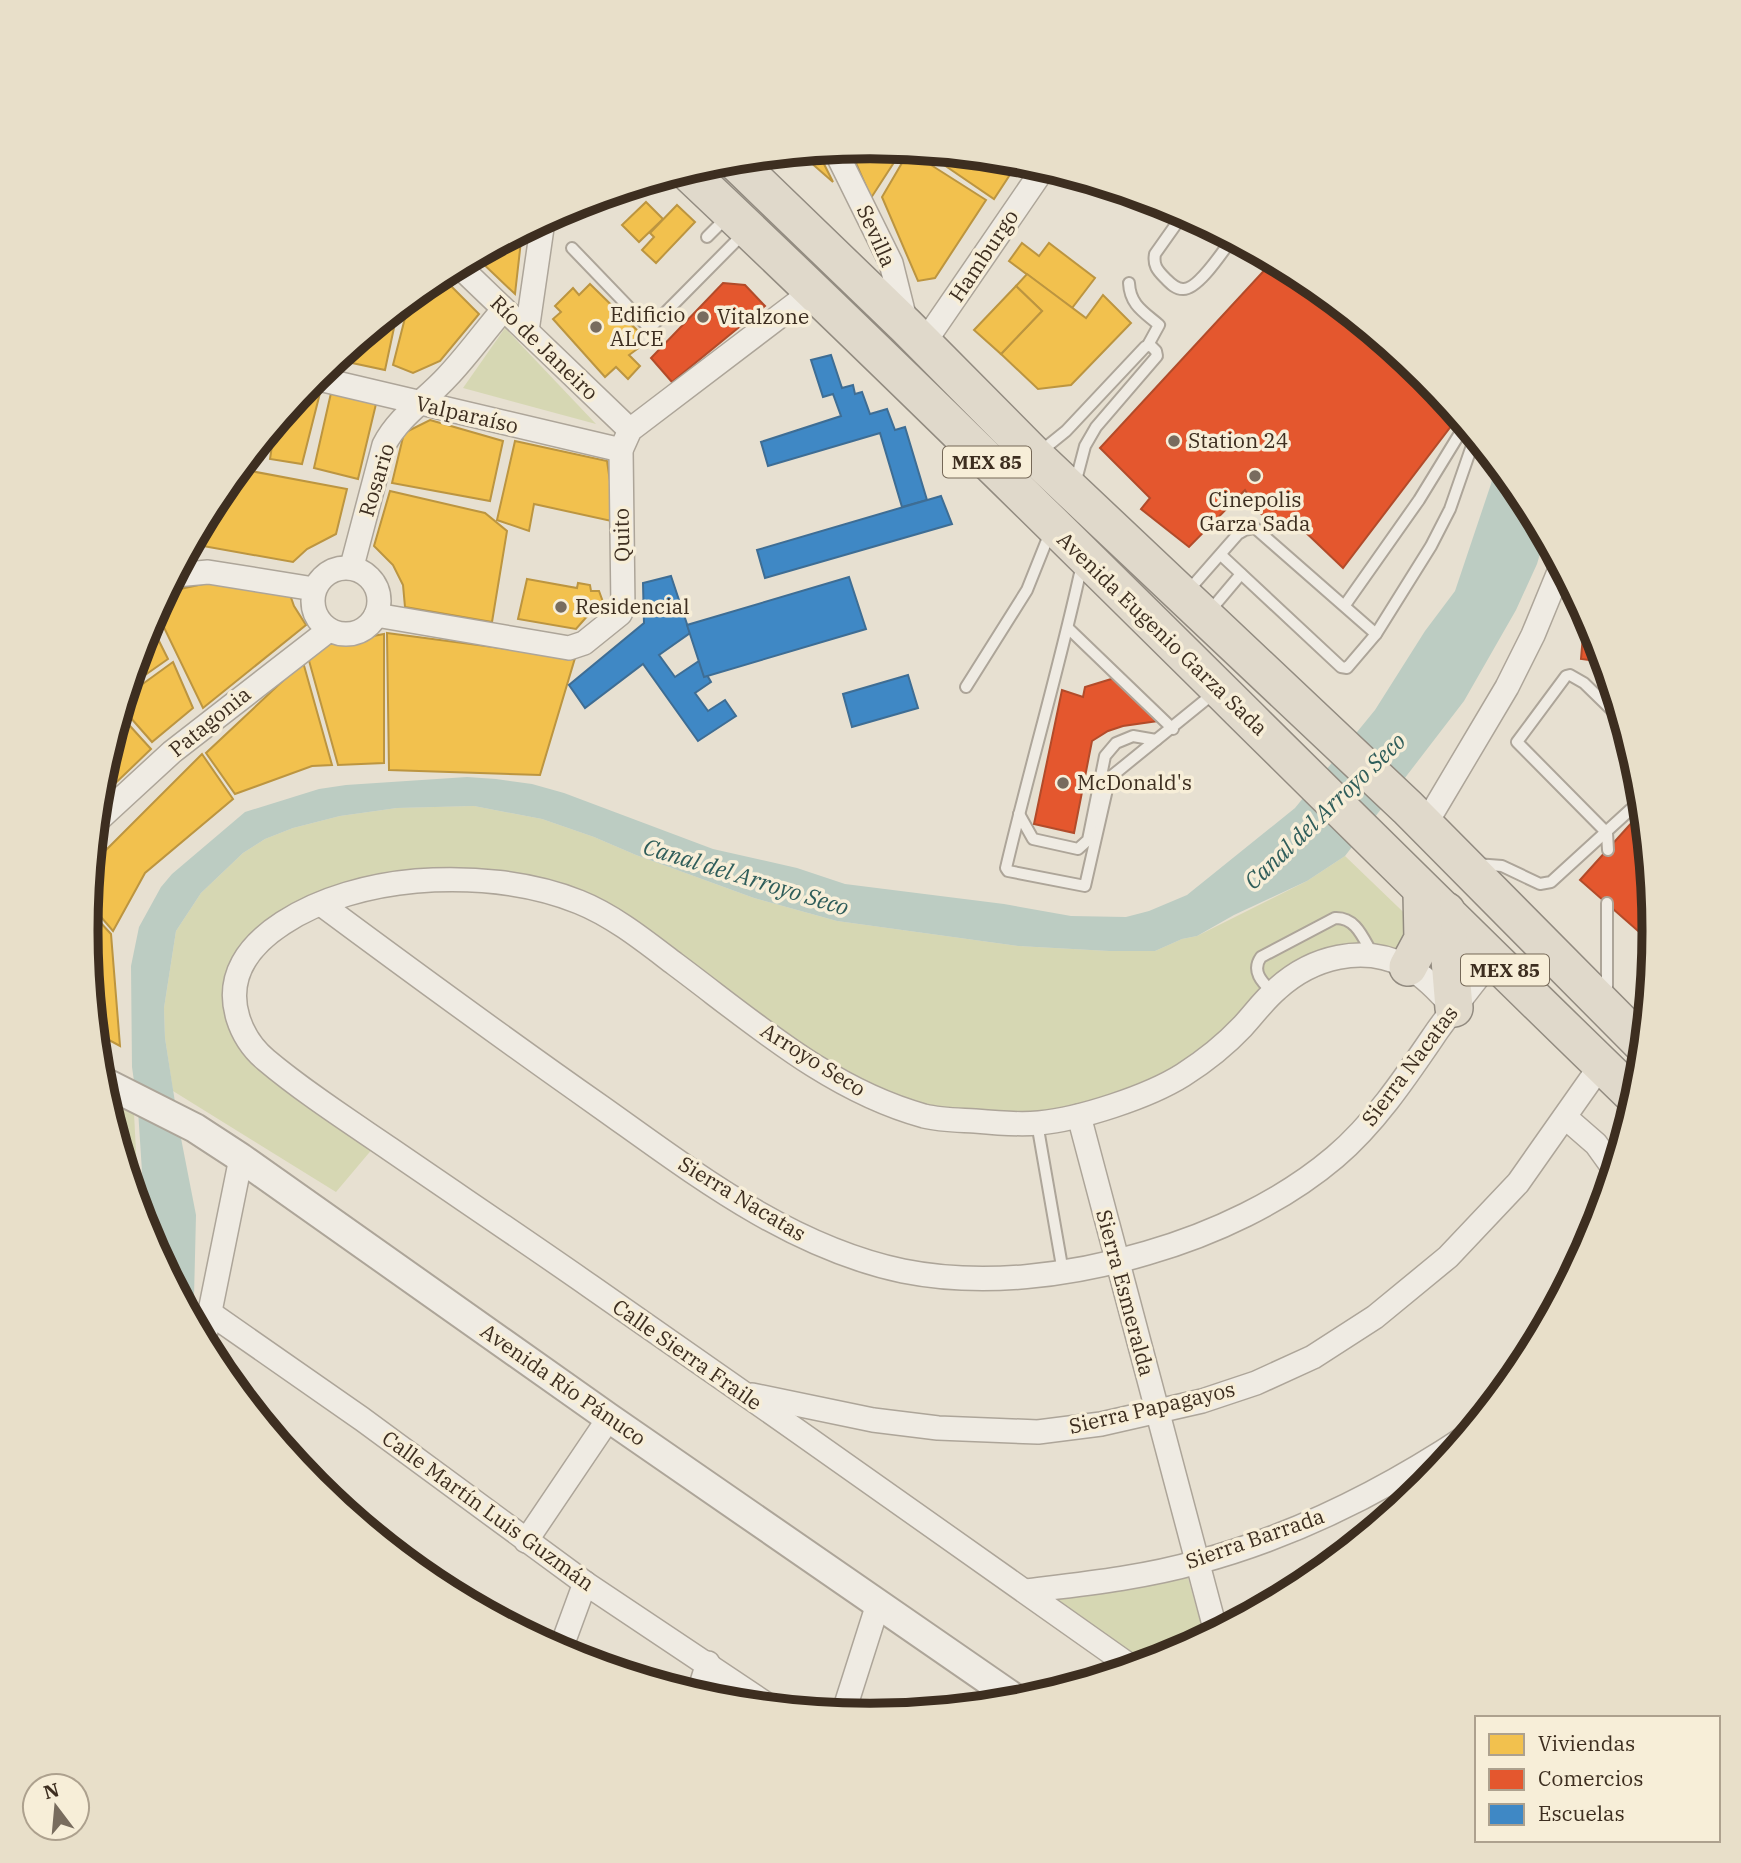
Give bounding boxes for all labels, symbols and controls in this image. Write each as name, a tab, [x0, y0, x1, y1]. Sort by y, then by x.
street label: Sevilla	[851, 200, 903, 271]
street label: Hamburgo	[942, 204, 1024, 307]
street label: Río de Janeiro	[485, 289, 605, 406]
place label: Edificio ALCE	[610, 300, 685, 352]
place label: Vitalzone	[717, 302, 809, 330]
marker: Vitalzone	[695, 309, 711, 325]
marker: Edificio ALCE	[588, 319, 604, 335]
street label: Valparaíso	[413, 389, 521, 439]
place label: Station 24	[1188, 426, 1288, 454]
marker: Station 24	[1166, 433, 1182, 449]
street label: Rosario	[352, 440, 400, 520]
road number: MEX 85	[943, 446, 1031, 477]
marker: Cinepolis Garza Sada	[1247, 468, 1263, 484]
place label: Cinepolis Garza Sada	[1199, 485, 1311, 537]
street label: Quito	[607, 508, 635, 562]
street label: Avenida Eugenio Garza Sada	[1051, 525, 1274, 741]
place label: Residencial	[575, 592, 690, 620]
marker: Residencial	[553, 599, 569, 615]
street label: Patagonia	[163, 680, 256, 763]
water label: Canal del Arroyo Seco	[1237, 725, 1411, 895]
place label: McDonald's	[1077, 768, 1192, 796]
marker: McDonald's	[1055, 775, 1071, 791]
water label: Canal del Arroyo Seco	[640, 831, 853, 922]
road number: MEX 85	[1461, 954, 1549, 986]
street label: Sierra Nacatas	[1355, 999, 1464, 1131]
street label: Arroyo Seco	[756, 1016, 871, 1102]
street label: Sierra Nacatas	[674, 1149, 811, 1247]
street label: Sierra Esmeralda	[1090, 1206, 1162, 1379]
street label: Calle Sierra Fraile	[607, 1292, 768, 1416]
street label: Avenida Río Pánuco	[475, 1317, 652, 1452]
street label: Sierra Papagayos	[1066, 1374, 1238, 1440]
street label: Calle Martín Luis Guzmán	[377, 1424, 600, 1597]
street label: Sierra Barrada	[1182, 1501, 1328, 1575]
legend	[1475, 1716, 1720, 1842]
text: Viviendas	[1538, 1729, 1635, 1757]
text: Comercios	[1538, 1764, 1643, 1792]
north arrow	[21, 1772, 91, 1842]
text: N	[41, 1777, 62, 1804]
text: Escuelas	[1538, 1799, 1625, 1827]

